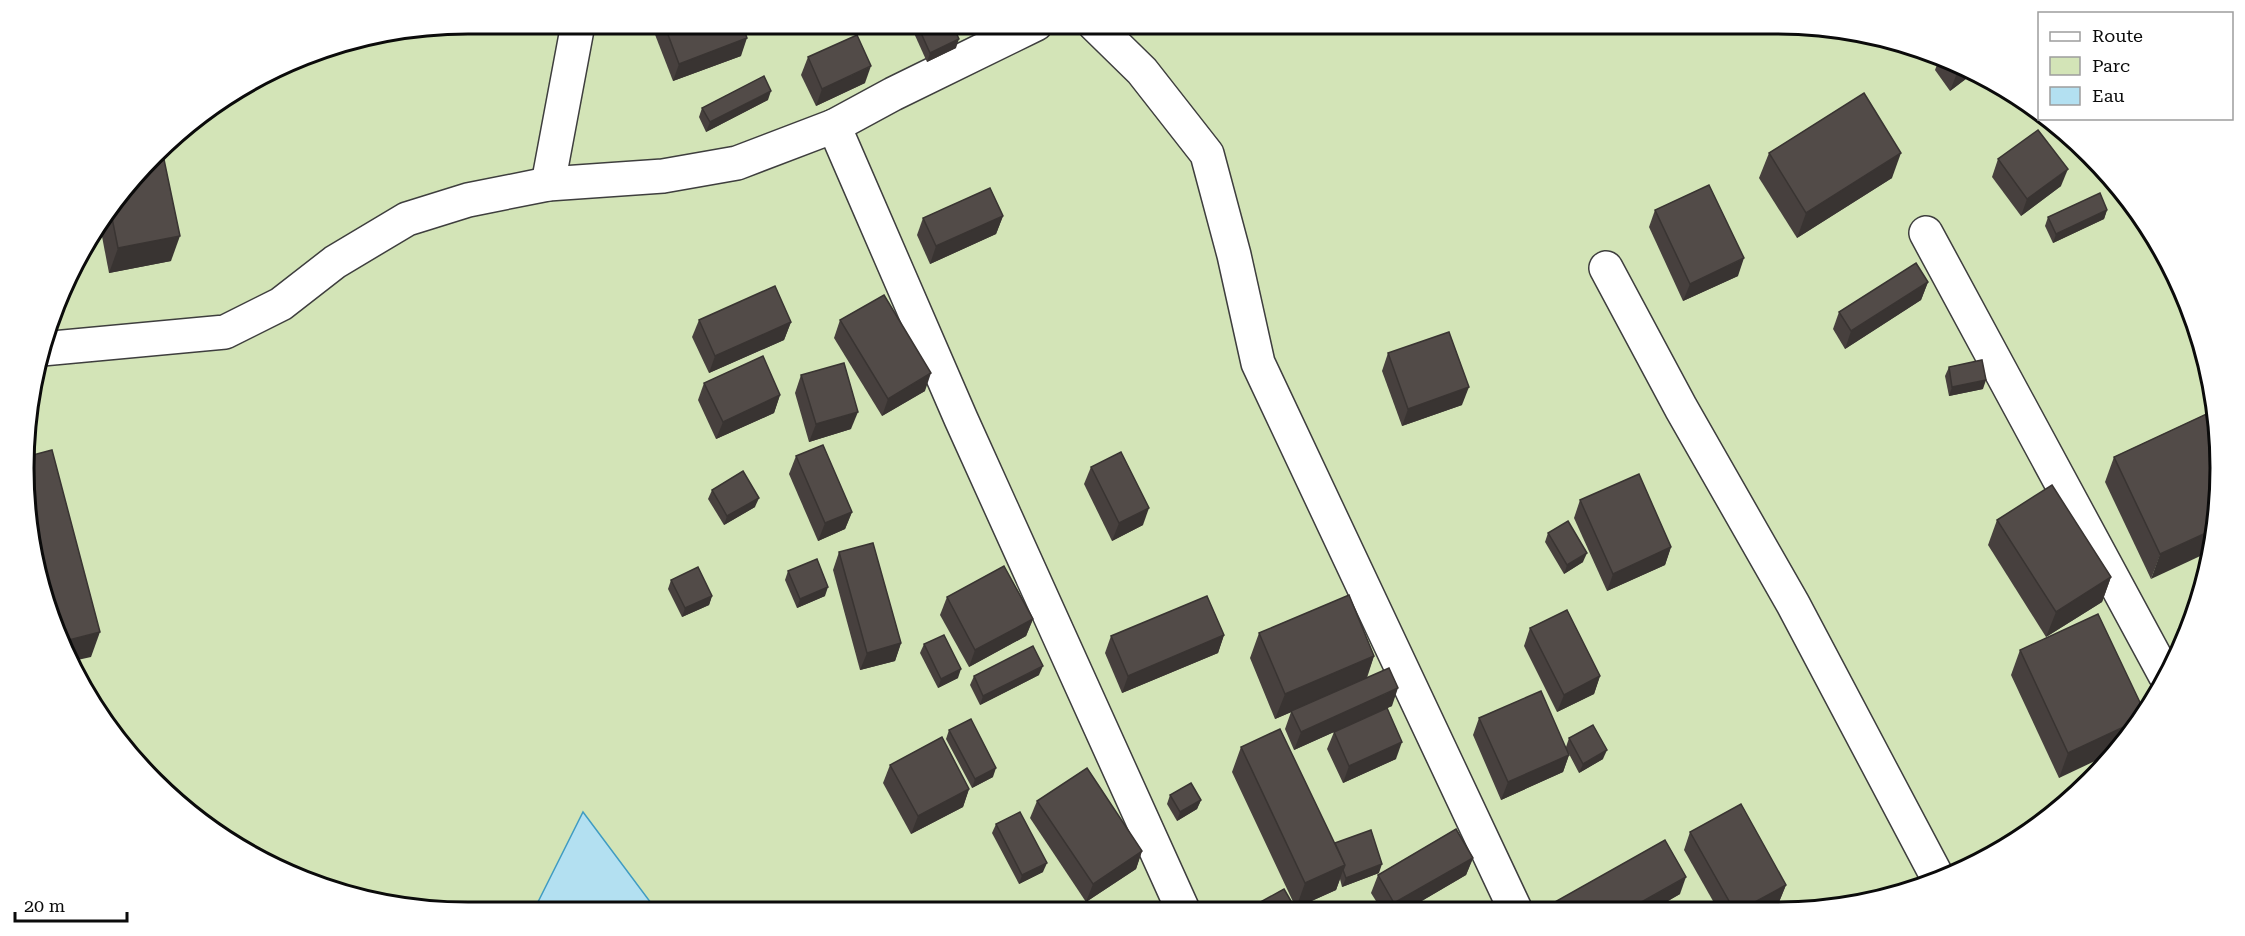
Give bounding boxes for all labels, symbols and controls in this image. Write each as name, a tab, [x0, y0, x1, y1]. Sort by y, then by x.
legend	[2038, 12, 2233, 120]
text: Route	[2092, 25, 2143, 46]
text: Parc	[2092, 55, 2130, 76]
text: Eau	[2092, 85, 2125, 106]
scale bar	[15, 885, 128, 923]
text: 20 m	[24, 895, 65, 916]

